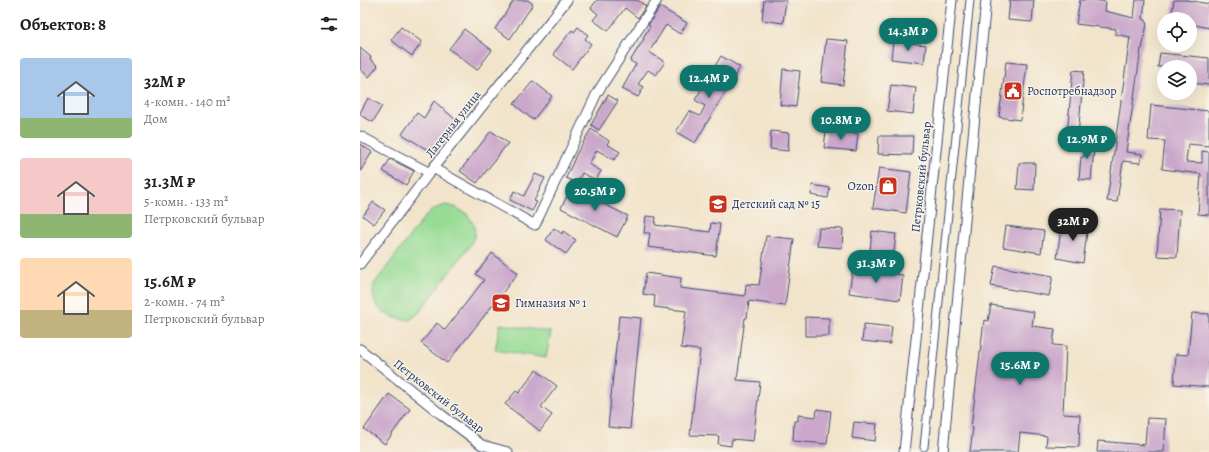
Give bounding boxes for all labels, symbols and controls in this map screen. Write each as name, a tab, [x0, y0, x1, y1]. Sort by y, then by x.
map controls	[1157, 12, 1197, 100]
button: locate	[1157, 12, 1197, 52]
text: Объектов: 8	[20, 13, 106, 36]
icon: filters	[318, 13, 340, 35]
pin: 14.3M ₽	[871, 18, 945, 52]
text: 14.3M ₽	[888, 22, 928, 39]
button: layers	[1157, 60, 1197, 100]
pin: 12.4M ₽	[672, 65, 746, 99]
text: 12.4M ₽	[689, 69, 729, 86]
text: 32M ₽	[144, 70, 185, 93]
icon: home	[52, 74, 100, 122]
public building icon: Роспотребнадзор	[1002, 80, 1024, 102]
place label: Роспотребнадзор	[1027, 83, 1117, 99]
street label: Лагерная улица	[422, 87, 485, 161]
text: 4-комн. · 140 m²	[144, 93, 231, 110]
pin: 10.8M ₽	[804, 107, 878, 141]
text: Дом	[144, 110, 168, 127]
text: 10.8M ₽	[821, 111, 861, 128]
street label: Петрковский бульвар	[907, 121, 935, 233]
pin: 12.9M ₽	[1050, 126, 1124, 160]
text: 12.9M ₽	[1067, 130, 1107, 147]
text: 31.3M ₽	[144, 170, 195, 193]
icon: home	[52, 174, 100, 222]
shop icon: Ozon	[877, 175, 899, 197]
pin: 20.5M ₽	[558, 178, 632, 212]
place label: Ozon	[848, 178, 874, 194]
text: 20.5M ₽	[574, 182, 616, 199]
text: 5-комн. · 133 m²	[144, 193, 228, 210]
school or university icon: Детский сад № 15	[707, 193, 729, 215]
place label: Детский сад № 15	[732, 196, 820, 212]
pin: 32M ₽	[1045, 208, 1101, 242]
text: Петрковский бульвар	[144, 210, 265, 227]
text: 32M ₽	[1057, 212, 1089, 229]
pin: 31.3M ₽	[839, 250, 913, 284]
text: 31.3M ₽	[856, 254, 896, 271]
text: 15.6M ₽	[144, 270, 196, 293]
icon: home	[52, 274, 100, 322]
school or university icon: Гимназия № 1	[490, 292, 512, 314]
text: 2-комн. · 74 m²	[144, 293, 225, 310]
place label: Гимназия № 1	[515, 295, 586, 311]
text: Петрковский бульвар	[144, 310, 265, 327]
pin: 15.6M ₽	[983, 352, 1057, 386]
street label: Петрковский бульвар	[390, 355, 488, 437]
text: 15.6M ₽	[1000, 356, 1040, 373]

